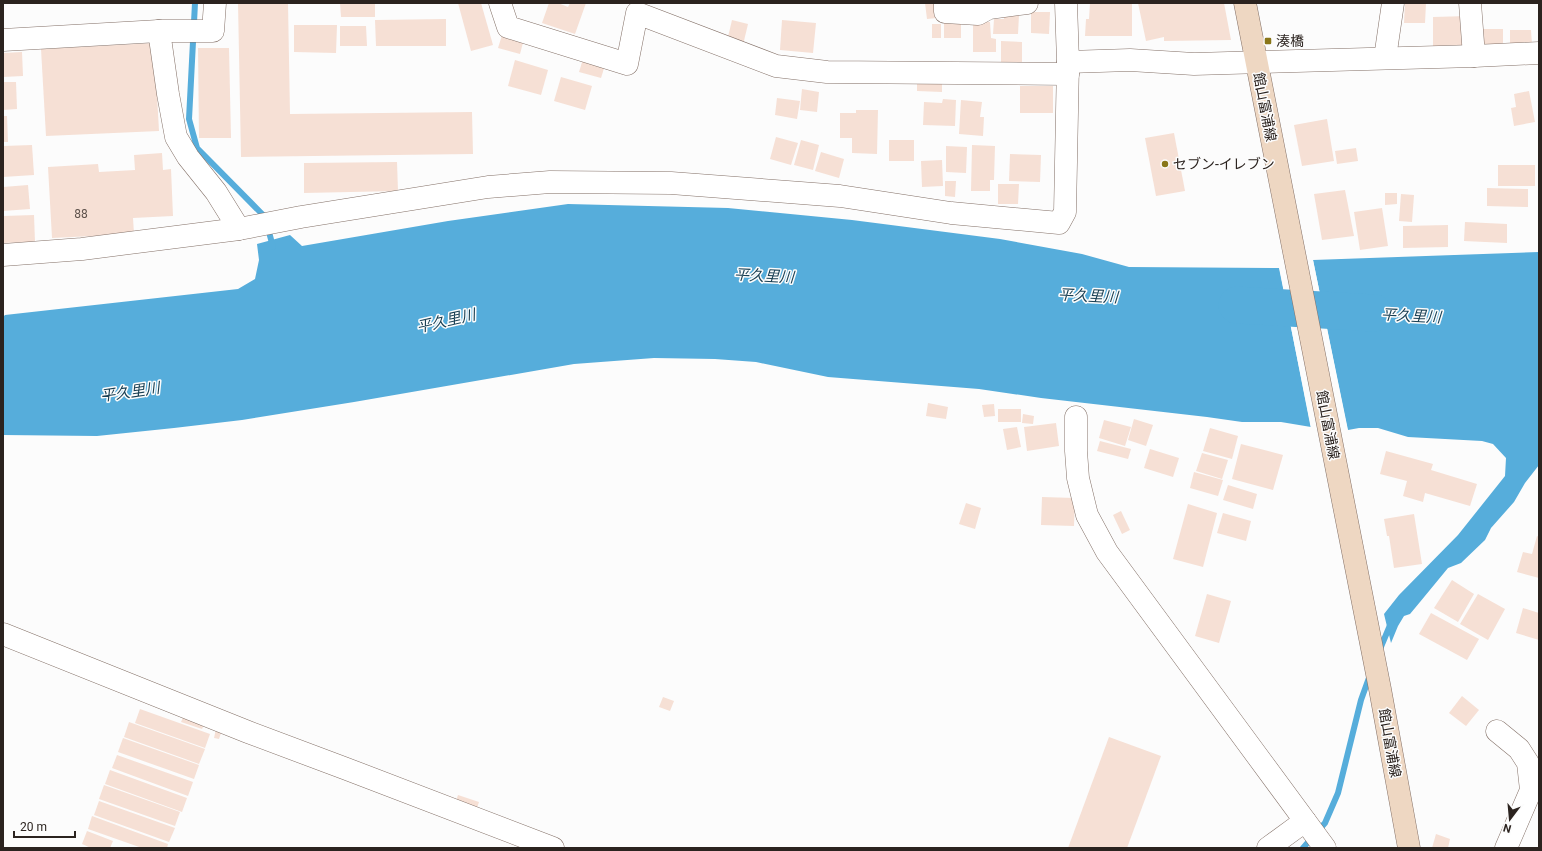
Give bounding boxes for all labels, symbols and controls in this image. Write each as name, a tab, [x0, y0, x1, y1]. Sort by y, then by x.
place label: 湊橋	[1276, 33, 1304, 49]
marker: 湊橋	[1263, 36, 1273, 46]
street label: 館山富浦線	[1250, 71, 1280, 143]
place label: セブン-イレブン	[1173, 156, 1275, 172]
marker: セブン-イレブン	[1160, 159, 1170, 169]
house number: 88	[74, 207, 88, 221]
water label: 平久里川	[734, 265, 796, 287]
water label: 平久里川	[1058, 285, 1120, 307]
water label: 平久里川	[415, 305, 479, 337]
water label: 平久里川	[1381, 305, 1443, 327]
water label: 平久里川	[99, 379, 163, 405]
street label: 館山富浦線	[1313, 389, 1343, 461]
street label: 館山富浦線	[1376, 707, 1404, 779]
north arrow	[1490, 799, 1530, 839]
scale bar	[14, 813, 75, 839]
text: 20 m	[20, 820, 47, 834]
text: N	[1502, 821, 1513, 835]

